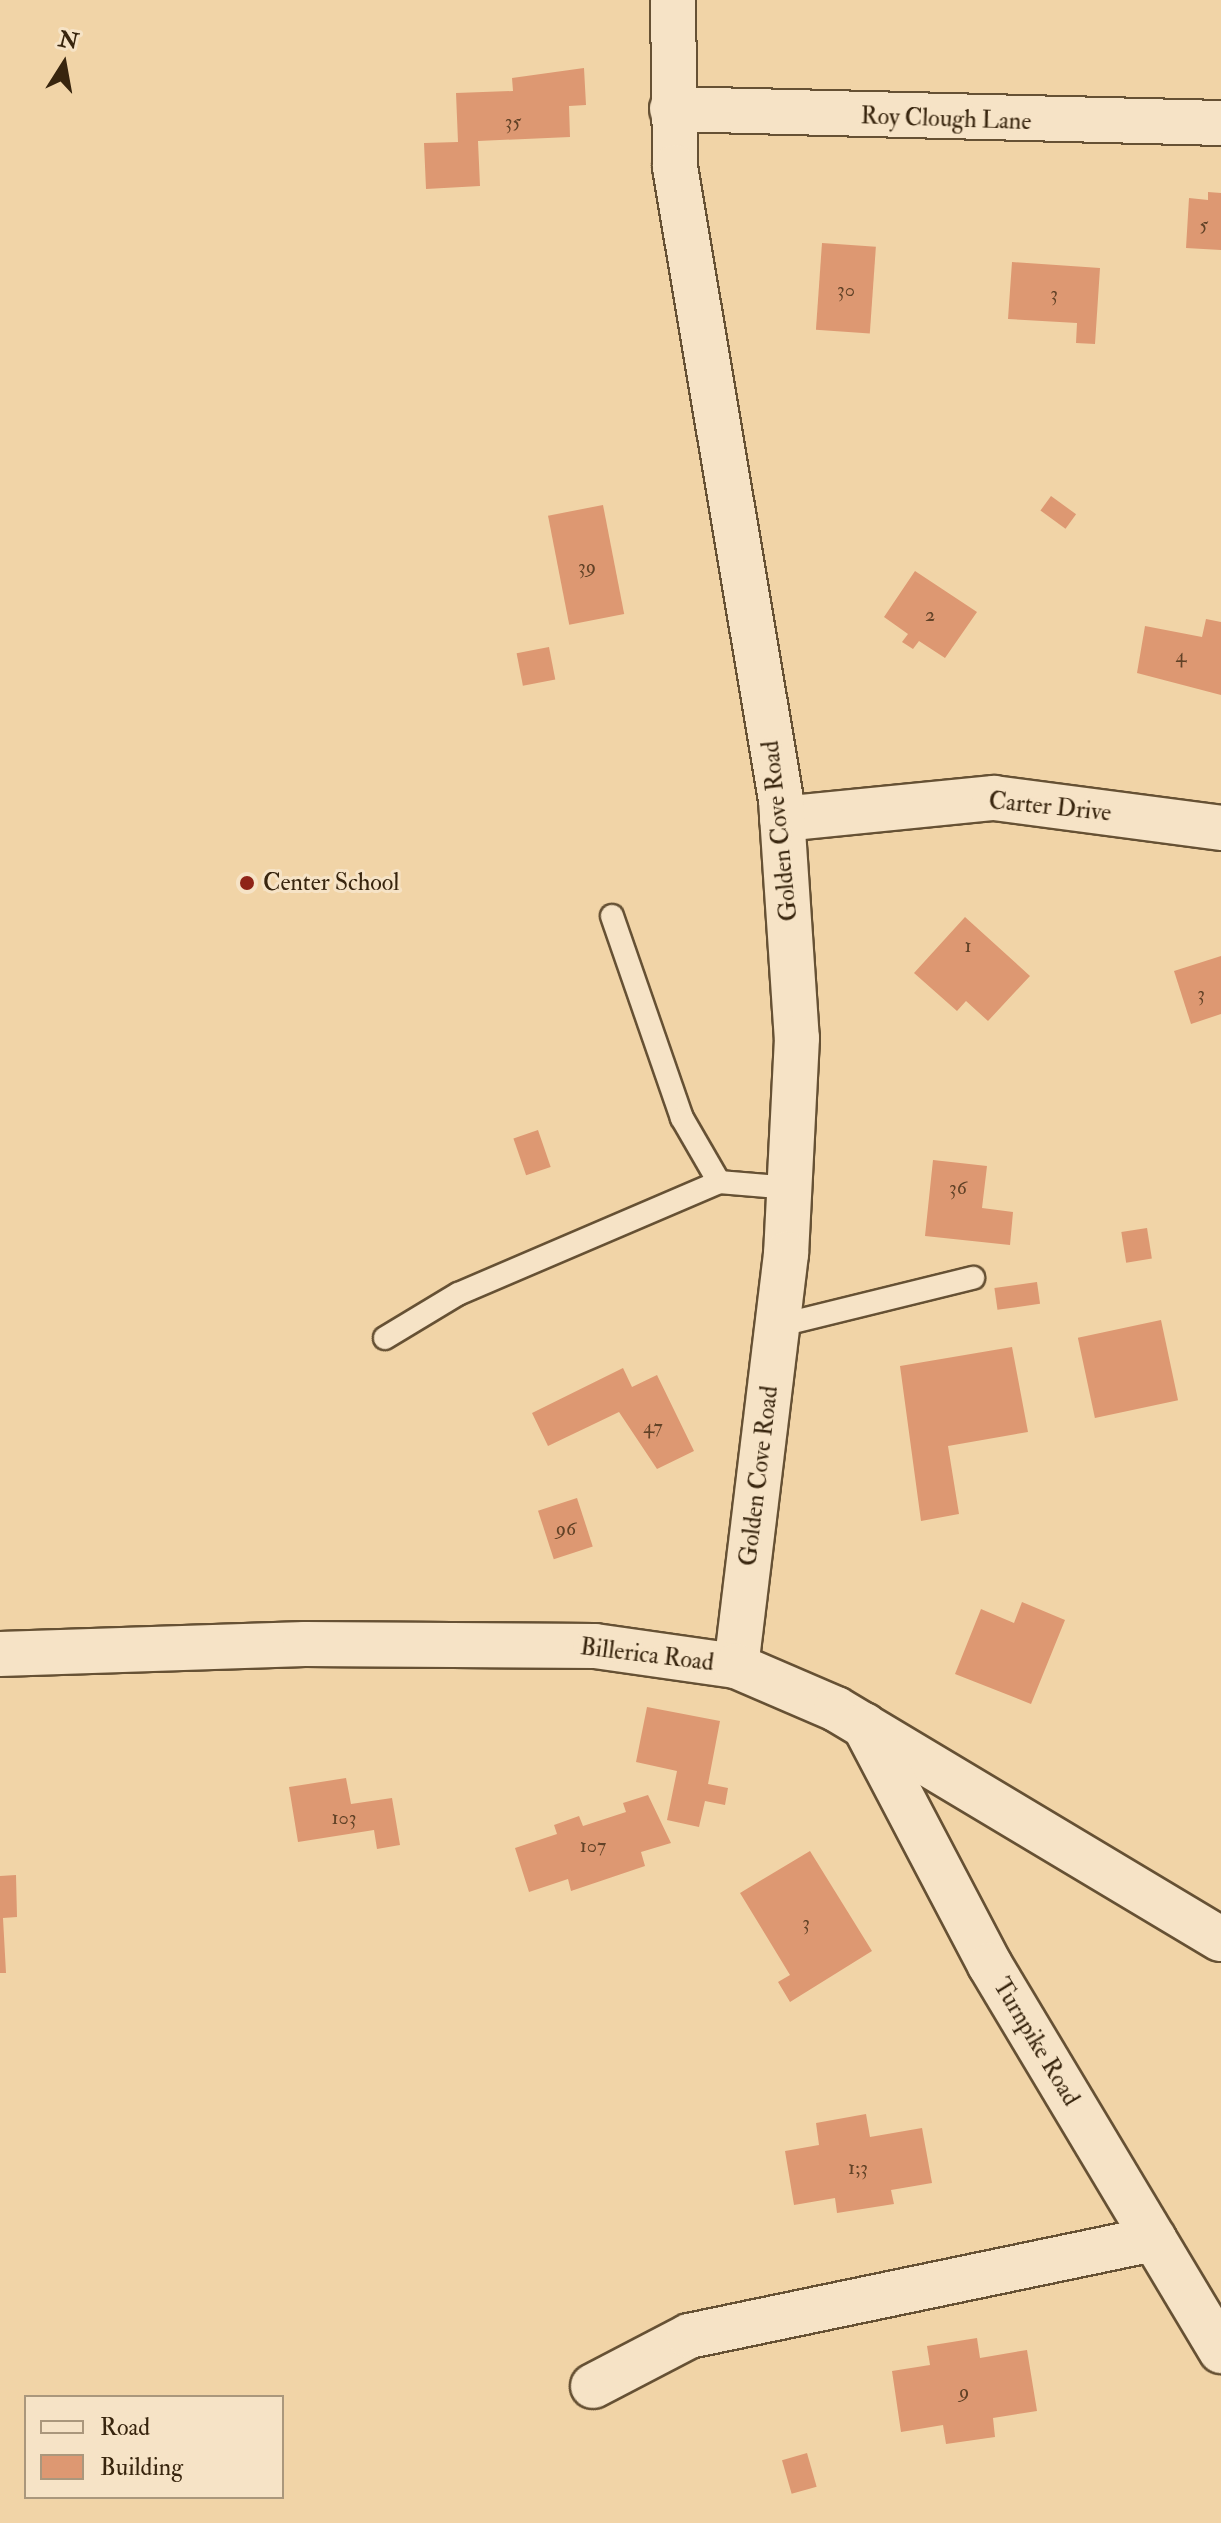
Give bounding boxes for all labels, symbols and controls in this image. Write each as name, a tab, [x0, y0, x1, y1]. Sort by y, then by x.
north arrow	[24, 24, 104, 104]
text: N	[56, 25, 81, 56]
street label: Roy Clough Lane	[860, 102, 1032, 136]
house number: 35	[505, 109, 521, 133]
house number: 5	[1200, 212, 1208, 236]
house number: 30	[837, 277, 855, 301]
house number: 3	[1050, 281, 1058, 305]
house number: 39	[578, 554, 596, 578]
house number: 2	[925, 602, 935, 626]
house number: 4	[1176, 643, 1186, 667]
street label: Golden Cove Road	[756, 739, 804, 923]
street label: Carter Drive	[987, 786, 1113, 828]
place label: Center School	[263, 869, 399, 897]
marker: Center School	[238, 874, 256, 892]
house number: 1	[964, 933, 972, 957]
house number: 3	[1197, 981, 1205, 1005]
house number: 36	[949, 1175, 967, 1199]
street label: Golden Cove Road	[734, 1384, 784, 1568]
house number: 47	[643, 1414, 663, 1438]
house number: 96	[556, 1516, 576, 1540]
street label: Billerica Road	[579, 1633, 715, 1677]
house number: 103	[332, 1805, 356, 1829]
house number: 107	[580, 1833, 606, 1857]
house number: 3	[802, 1910, 810, 1934]
street label: Turnpike Road	[987, 1973, 1085, 2111]
house number: 1;3	[848, 2155, 868, 2179]
house number: 9	[959, 2379, 969, 2403]
legend	[24, 2395, 284, 2499]
text: Road	[100, 2412, 150, 2443]
text: Building	[100, 2452, 183, 2483]

